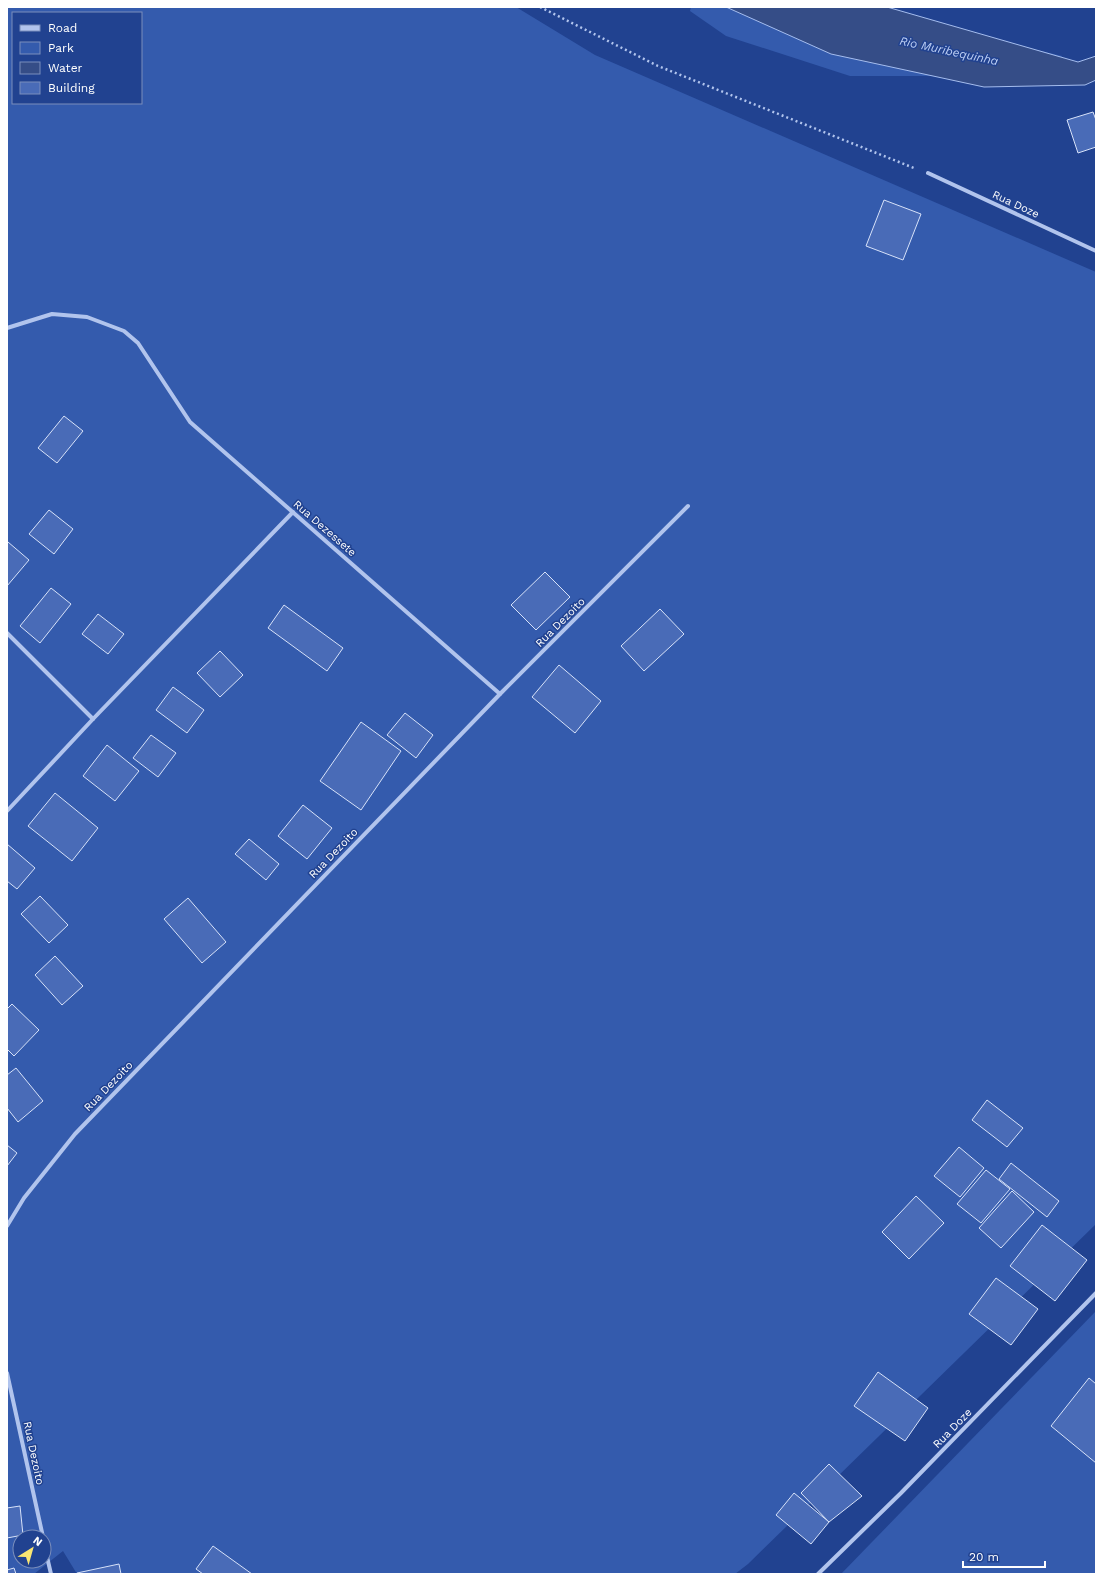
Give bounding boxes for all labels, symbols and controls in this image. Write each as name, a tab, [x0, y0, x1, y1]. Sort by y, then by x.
legend	[12, 12, 142, 104]
text: Road	[48, 21, 77, 35]
water label: Rio Muribequinha	[898, 34, 1000, 68]
text: Park	[48, 41, 74, 55]
text: Water	[48, 61, 83, 75]
text: Building	[48, 81, 95, 95]
street label: Rua Doze	[990, 188, 1041, 221]
street label: Rua Dezessete	[291, 498, 359, 559]
street label: Rua Dezoito	[533, 595, 588, 650]
street label: Rua Dezoito	[306, 826, 360, 881]
street label: Rua Dezoito	[81, 1059, 135, 1114]
street label: Rua Doze	[930, 1406, 974, 1451]
street label: Rua Dezoito	[20, 1420, 47, 1486]
north arrow	[12, 1529, 52, 1569]
text: N	[31, 1534, 45, 1549]
scale bar	[963, 1543, 1045, 1569]
text: 20 m	[969, 1550, 999, 1564]

